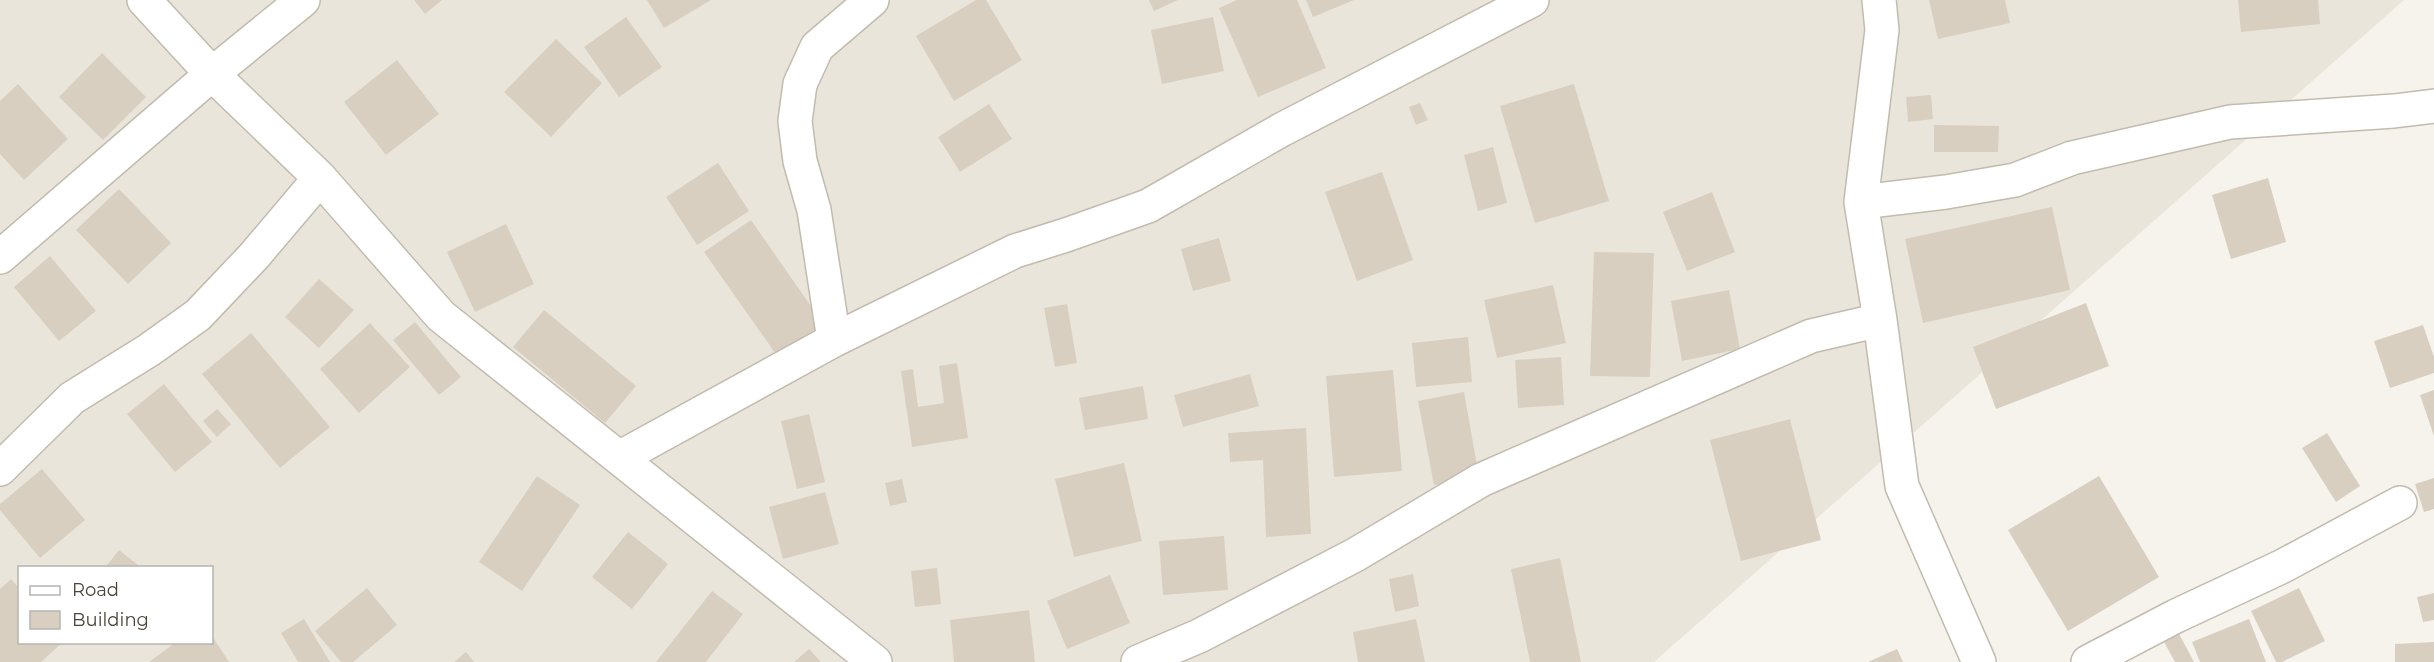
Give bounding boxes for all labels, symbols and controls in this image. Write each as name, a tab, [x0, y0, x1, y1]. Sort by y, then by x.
legend	[18, 566, 213, 644]
text: Road	[72, 579, 119, 601]
text: Building	[72, 609, 149, 631]

